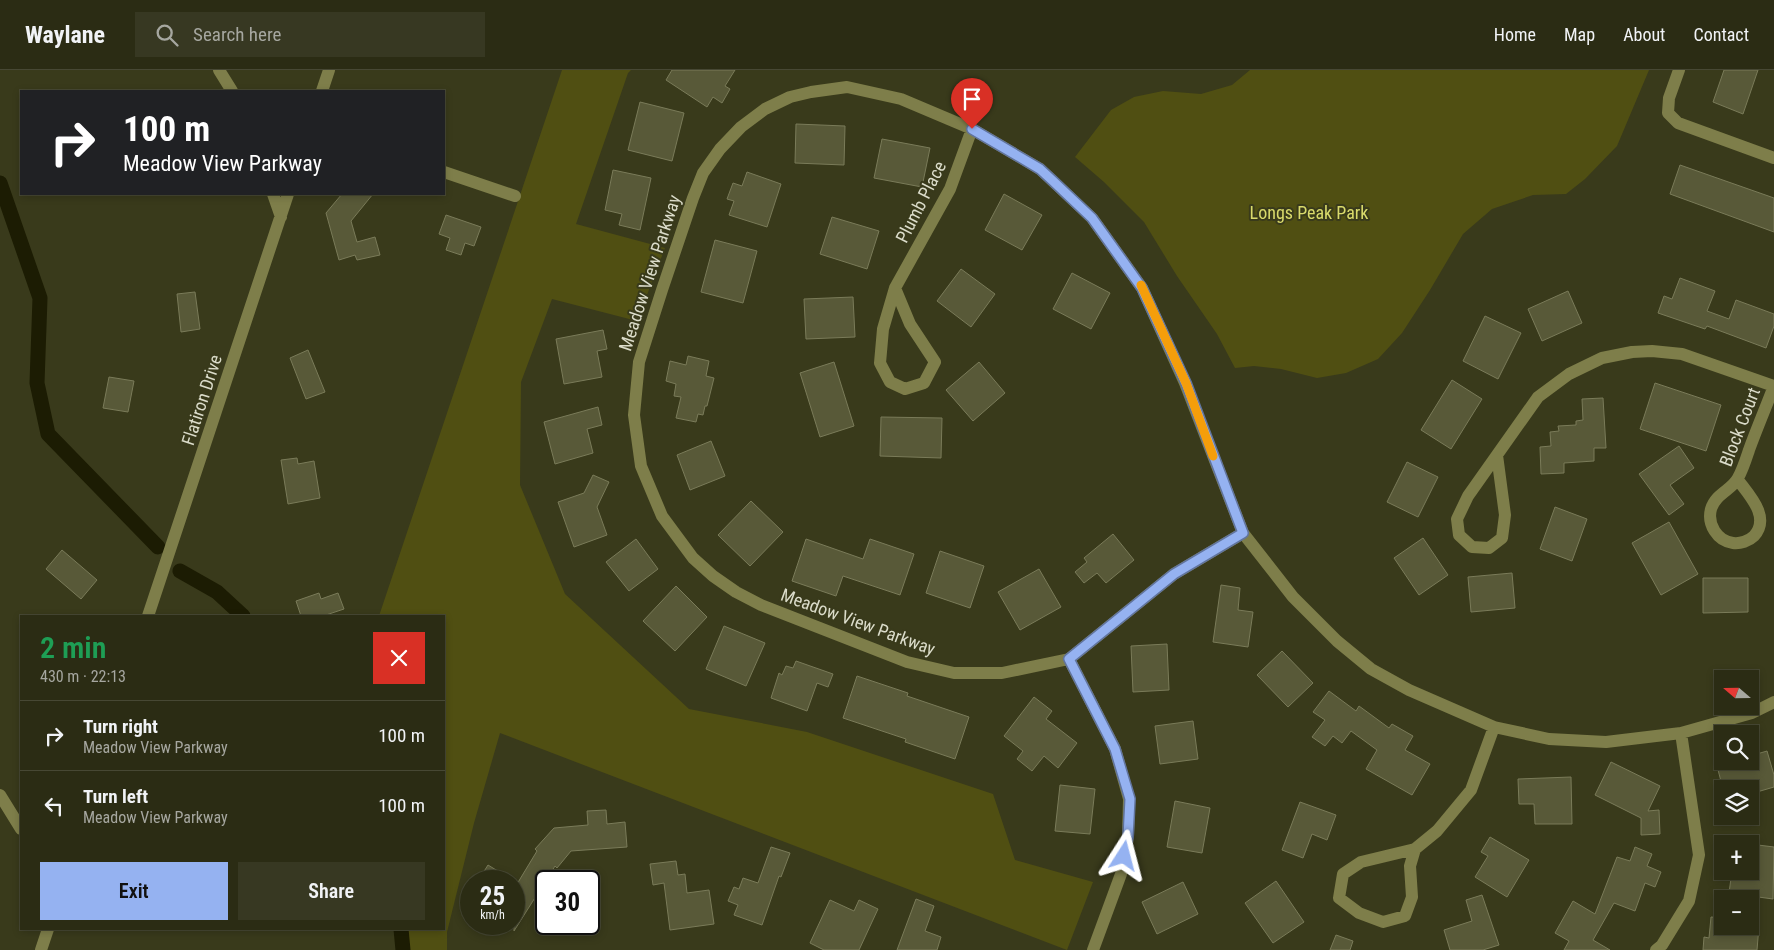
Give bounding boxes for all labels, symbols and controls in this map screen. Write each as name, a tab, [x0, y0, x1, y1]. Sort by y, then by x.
search box	[135, 12, 485, 57]
text: Waylane	[25, 21, 105, 49]
icon: search	[153, 21, 181, 49]
text: Search here	[193, 23, 281, 46]
text: Home	[1494, 24, 1536, 45]
text: Map	[1564, 24, 1595, 45]
text: About	[1623, 24, 1665, 45]
text: Contact	[1693, 24, 1749, 45]
pin	[951, 78, 993, 129]
icon: arrive	[958, 85, 986, 113]
text: 100 m	[123, 109, 210, 150]
icon: right	[40, 110, 105, 175]
text: Meadow View Parkway	[123, 151, 322, 176]
street label: Plumb Place	[891, 157, 950, 246]
street label: Meadow View Parkway	[614, 192, 685, 353]
park label: Longs Peak Park	[1250, 202, 1368, 223]
street label: Flatiron Drive	[177, 352, 226, 448]
street label: Block Court	[1715, 384, 1764, 469]
street label: Meadow View Parkway	[778, 584, 939, 659]
text: 2 min	[40, 630, 106, 665]
button: close	[373, 632, 425, 684]
text: 430 m · 22:13	[40, 667, 126, 686]
north arrow	[1714, 670, 1759, 715]
map controls	[1714, 670, 1759, 935]
text: Turn right	[83, 715, 158, 738]
icon: right	[40, 722, 68, 750]
text: 100 m	[378, 724, 425, 747]
button: search	[1714, 725, 1759, 770]
text: Meadow View Parkway	[83, 738, 228, 757]
button: layers	[1714, 780, 1759, 825]
text: Turn left	[83, 785, 148, 808]
icon: left	[40, 792, 68, 820]
text: 100 m	[378, 794, 425, 817]
text: Meadow View Parkway	[83, 808, 228, 827]
position arrow	[1097, 829, 1149, 881]
button: +	[1714, 835, 1759, 880]
button: Exit	[40, 862, 228, 920]
button: Share	[238, 862, 425, 920]
speed limit sign: 30	[535, 870, 600, 935]
text: 25	[480, 882, 505, 911]
button: −	[1714, 890, 1759, 935]
text: km/h	[480, 908, 505, 922]

